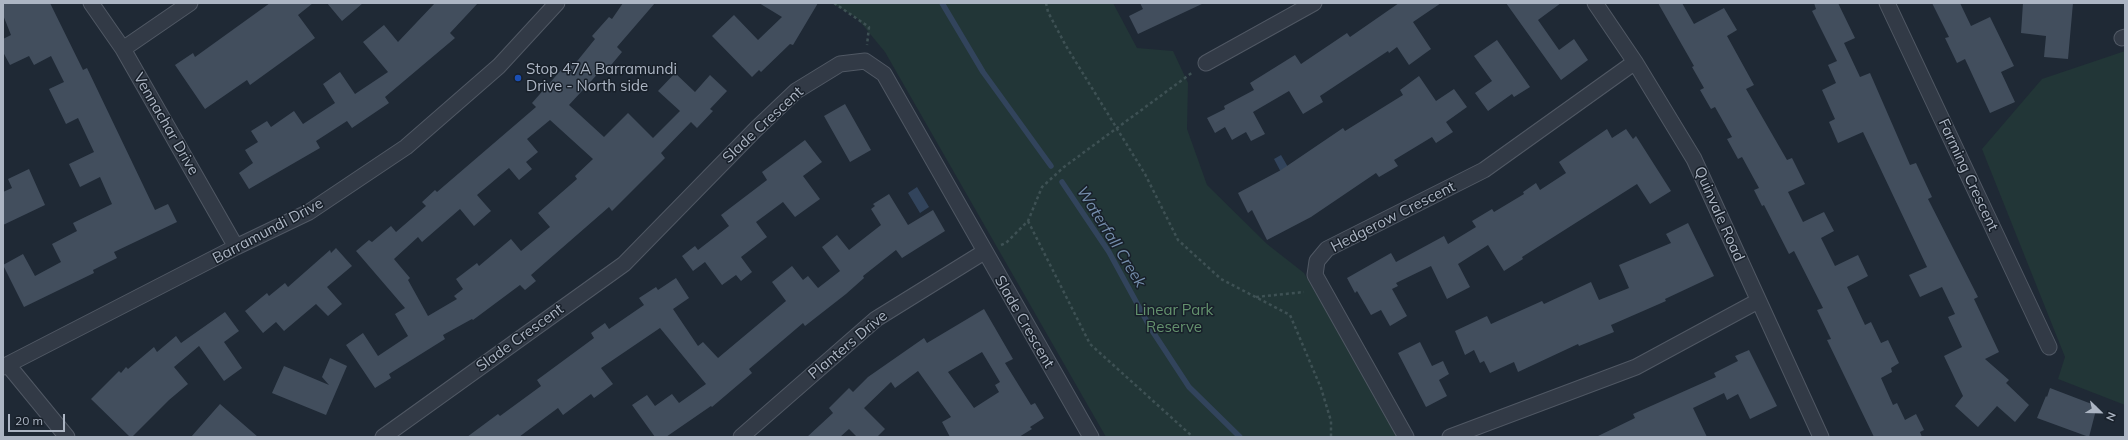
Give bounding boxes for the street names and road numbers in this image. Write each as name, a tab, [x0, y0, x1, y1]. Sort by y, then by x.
street label: Vennachar Drive	[129, 70, 203, 178]
street label: Slade Crescent	[719, 83, 807, 167]
street label: Farming Crescent	[1934, 116, 2002, 234]
street label: Quinvale Road	[1690, 164, 1748, 264]
street label: Hedgerow Crescent	[1328, 178, 1458, 256]
street label: Barramundi Drive	[210, 194, 326, 268]
street label: Slade Crescent	[990, 273, 1058, 371]
street label: Slade Crescent	[473, 300, 567, 376]
street label: Planters Drive	[805, 307, 891, 383]

